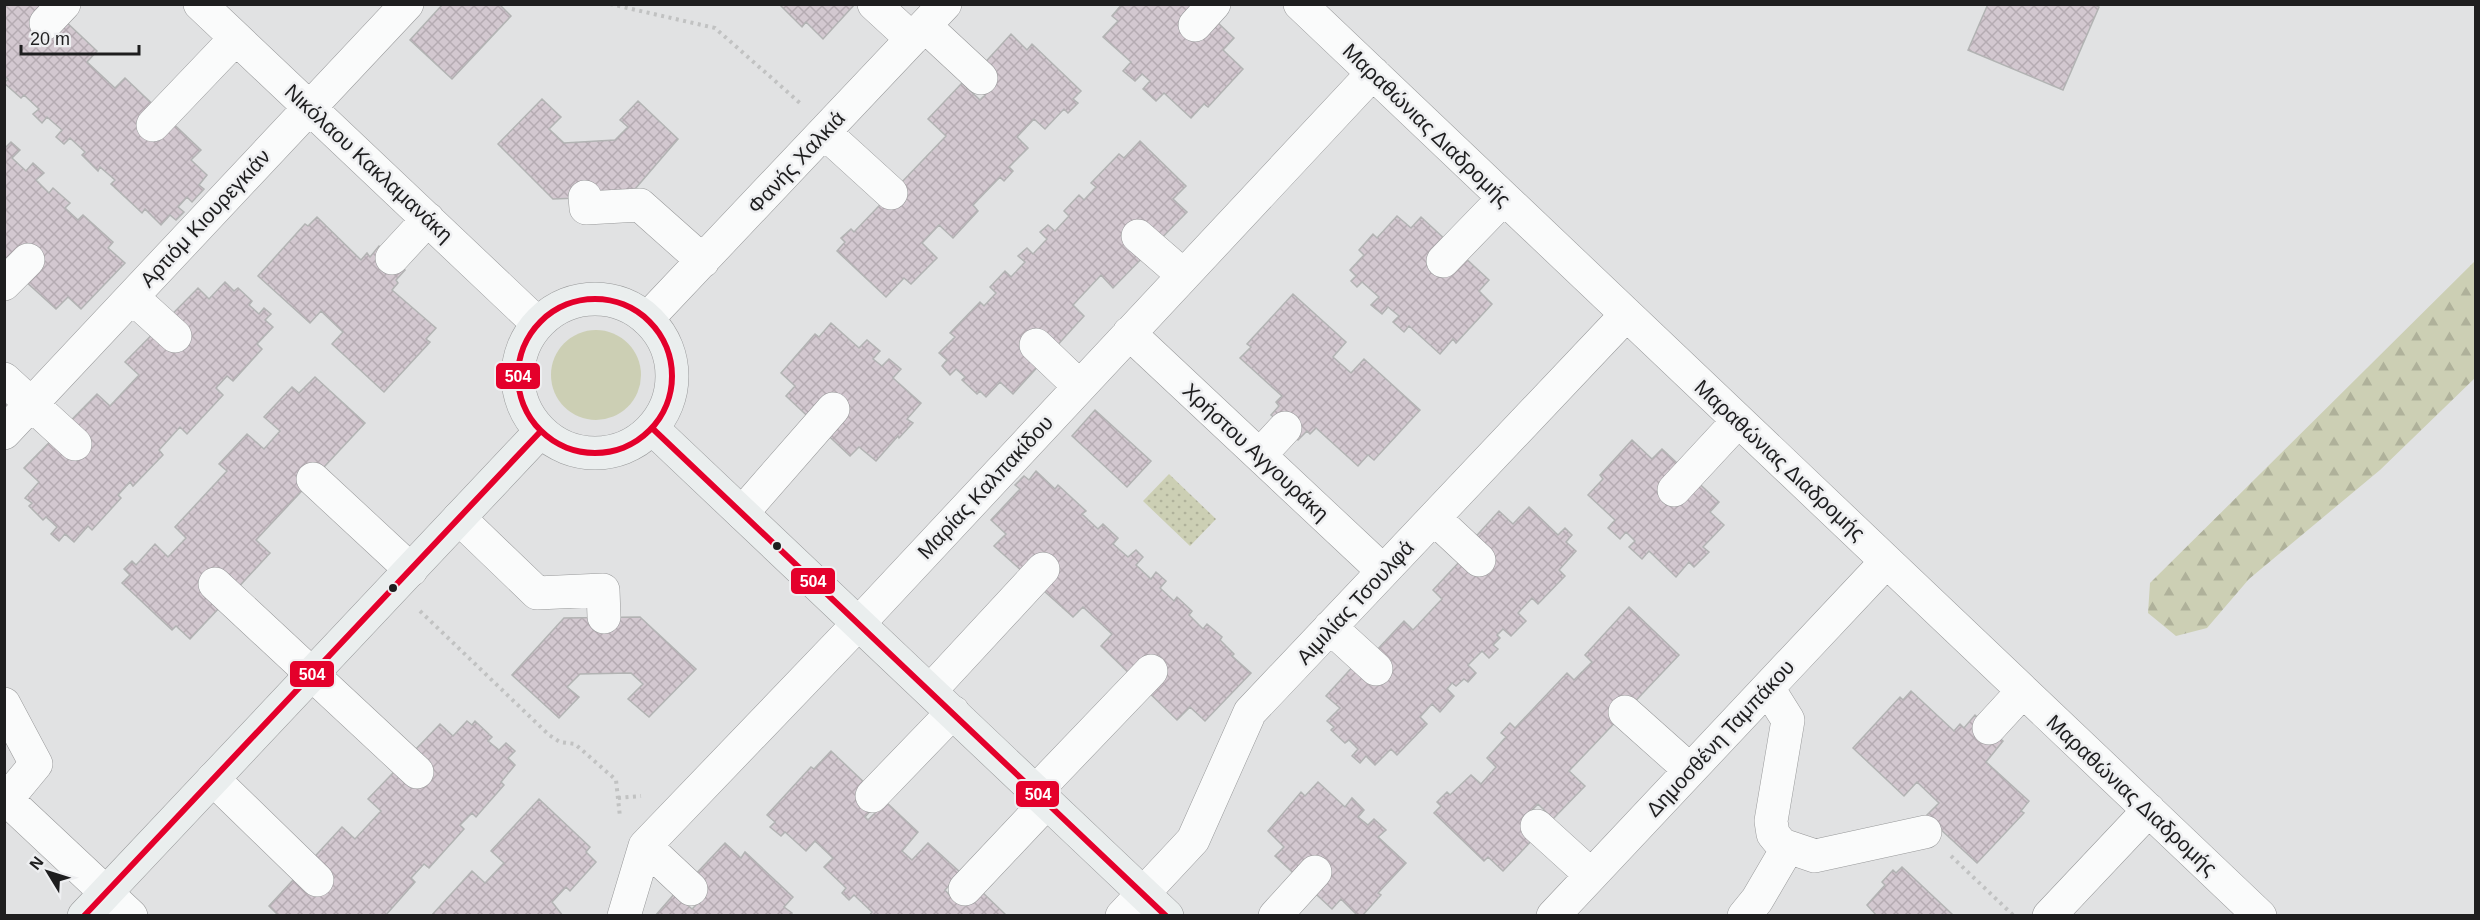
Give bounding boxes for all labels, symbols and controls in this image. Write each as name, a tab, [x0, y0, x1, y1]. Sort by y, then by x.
scale bar	[21, 18, 140, 56]
text: 20 m	[30, 29, 70, 49]
street label: Μαραθώνιας Διαδρομής	[1338, 39, 1516, 211]
street label: Νικόλαου Κακλαμανάκη	[281, 79, 457, 247]
street label: Φανής Χαλκιά	[743, 106, 849, 218]
street label: Αρτιόμ Κιουρεγκιάν	[135, 144, 275, 292]
line badge: 504	[495, 362, 541, 390]
text: 504	[505, 368, 531, 385]
street label: Μαραθώνιας Διαδρομής	[1690, 375, 1870, 545]
street label: Χρήστου Αγγουράκη	[1178, 379, 1334, 525]
street label: Μαρίας Καλπακίδου	[913, 411, 1057, 563]
street label: Αιμιλίας Τσουλφά	[1292, 535, 1418, 669]
unlabelled marker	[771, 540, 783, 552]
line badge: 504	[790, 567, 836, 595]
text: 504	[800, 573, 826, 590]
unlabelled marker	[387, 582, 399, 594]
street label: Δημοσθένη Ταμπάκου	[1641, 655, 1799, 821]
line badge: 504	[289, 660, 335, 688]
text: 504	[299, 666, 325, 683]
street label: Μαραθώνιας Διαδρομής	[2042, 710, 2222, 880]
line badge: 504	[1015, 780, 1060, 808]
text: 504	[1025, 786, 1051, 803]
north arrow	[18, 842, 78, 902]
text: N	[26, 853, 47, 873]

